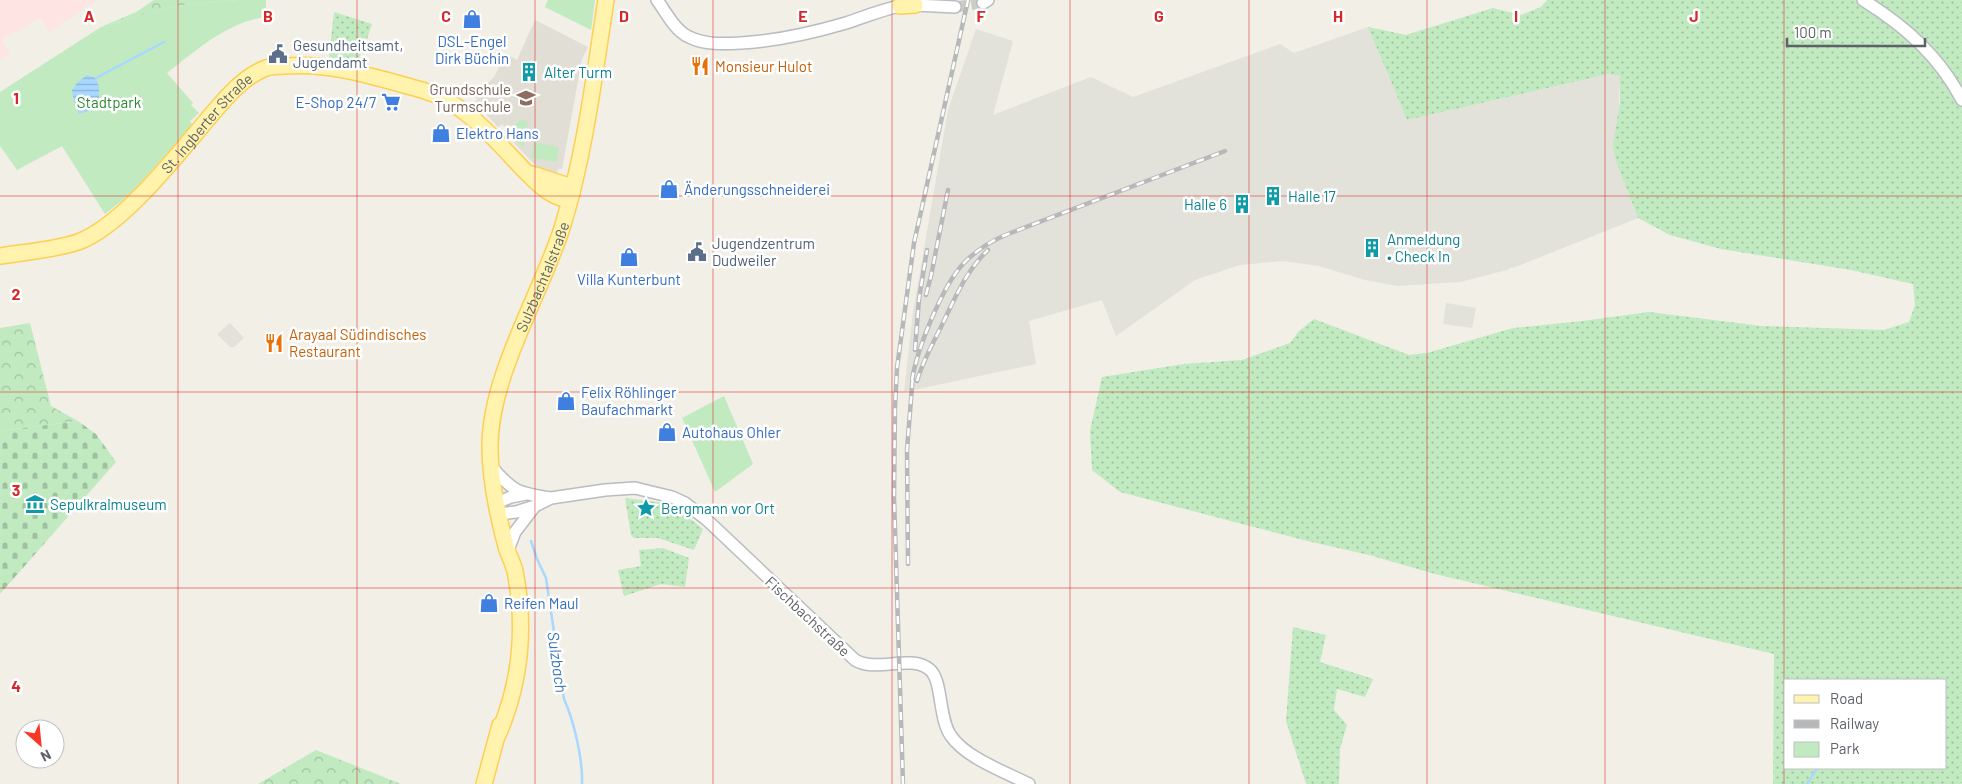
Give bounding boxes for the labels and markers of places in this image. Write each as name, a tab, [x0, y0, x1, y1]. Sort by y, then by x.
shop icon: DSL-Engel Dirk Büchin	[461, 8, 483, 30]
place label: DSL-Engel Dirk Büchin	[435, 32, 509, 67]
place label: Gesundheitsamt, Jugendamt	[293, 36, 403, 71]
public building icon: Gesundheitsamt, Jugendamt	[267, 43, 289, 65]
restaurant icon: Monsieur Hulot	[689, 55, 711, 77]
place label: Monsieur Hulot	[715, 57, 812, 75]
building icon: Alter Turm	[518, 61, 540, 83]
place label: Alter Turm	[544, 63, 612, 81]
place label: Grundschule Turmschule	[430, 80, 511, 115]
school or university icon: Grundschule Turmschule	[515, 87, 537, 109]
supermarket icon: E-Shop 24/7	[380, 91, 402, 113]
place label: E-Shop 24/7	[295, 93, 376, 111]
shop icon: Elektro Hans	[430, 122, 452, 144]
place label: Elektro Hans	[456, 124, 539, 142]
shop icon: Änderungsschneiderei	[658, 178, 680, 200]
place label: Änderungsschneiderei	[684, 180, 830, 198]
building icon: Halle 17	[1262, 185, 1284, 207]
place label: Halle 17	[1288, 187, 1336, 205]
building icon: Halle 6	[1231, 193, 1253, 215]
place label: Halle 6	[1184, 195, 1227, 213]
place label: Anmeldung • Check In	[1387, 230, 1460, 265]
place label: Jugendzentrum Dudweiler	[712, 234, 815, 269]
building icon: Anmeldung • Check In	[1361, 237, 1383, 259]
public building icon: Jugendzentrum Dudweiler	[686, 241, 708, 263]
shop icon: Villa Kunterbunt	[618, 246, 640, 268]
place label: Villa Kunterbunt	[577, 270, 681, 288]
place label: Arayaal Südindisches Restaurant	[289, 325, 427, 360]
restaurant icon: Arayaal Südindisches Restaurant	[263, 332, 285, 354]
place label: Felix Röhlinger Baufachmarkt	[581, 383, 677, 418]
shop icon: Felix Röhlinger Baufachmarkt	[555, 390, 577, 412]
shop icon: Autohaus Ohler	[656, 421, 678, 443]
place label: Autohaus Ohler	[682, 423, 781, 441]
museum icon: Sepulkralmuseum	[24, 493, 46, 515]
place label: Sepulkralmuseum	[50, 495, 167, 513]
place icon: Bergmann vor Ort	[635, 497, 657, 519]
place label: Bergmann vor Ort	[661, 499, 775, 517]
shop icon: Reifen Maul	[478, 592, 500, 614]
place label: Reifen Maul	[504, 594, 579, 612]

